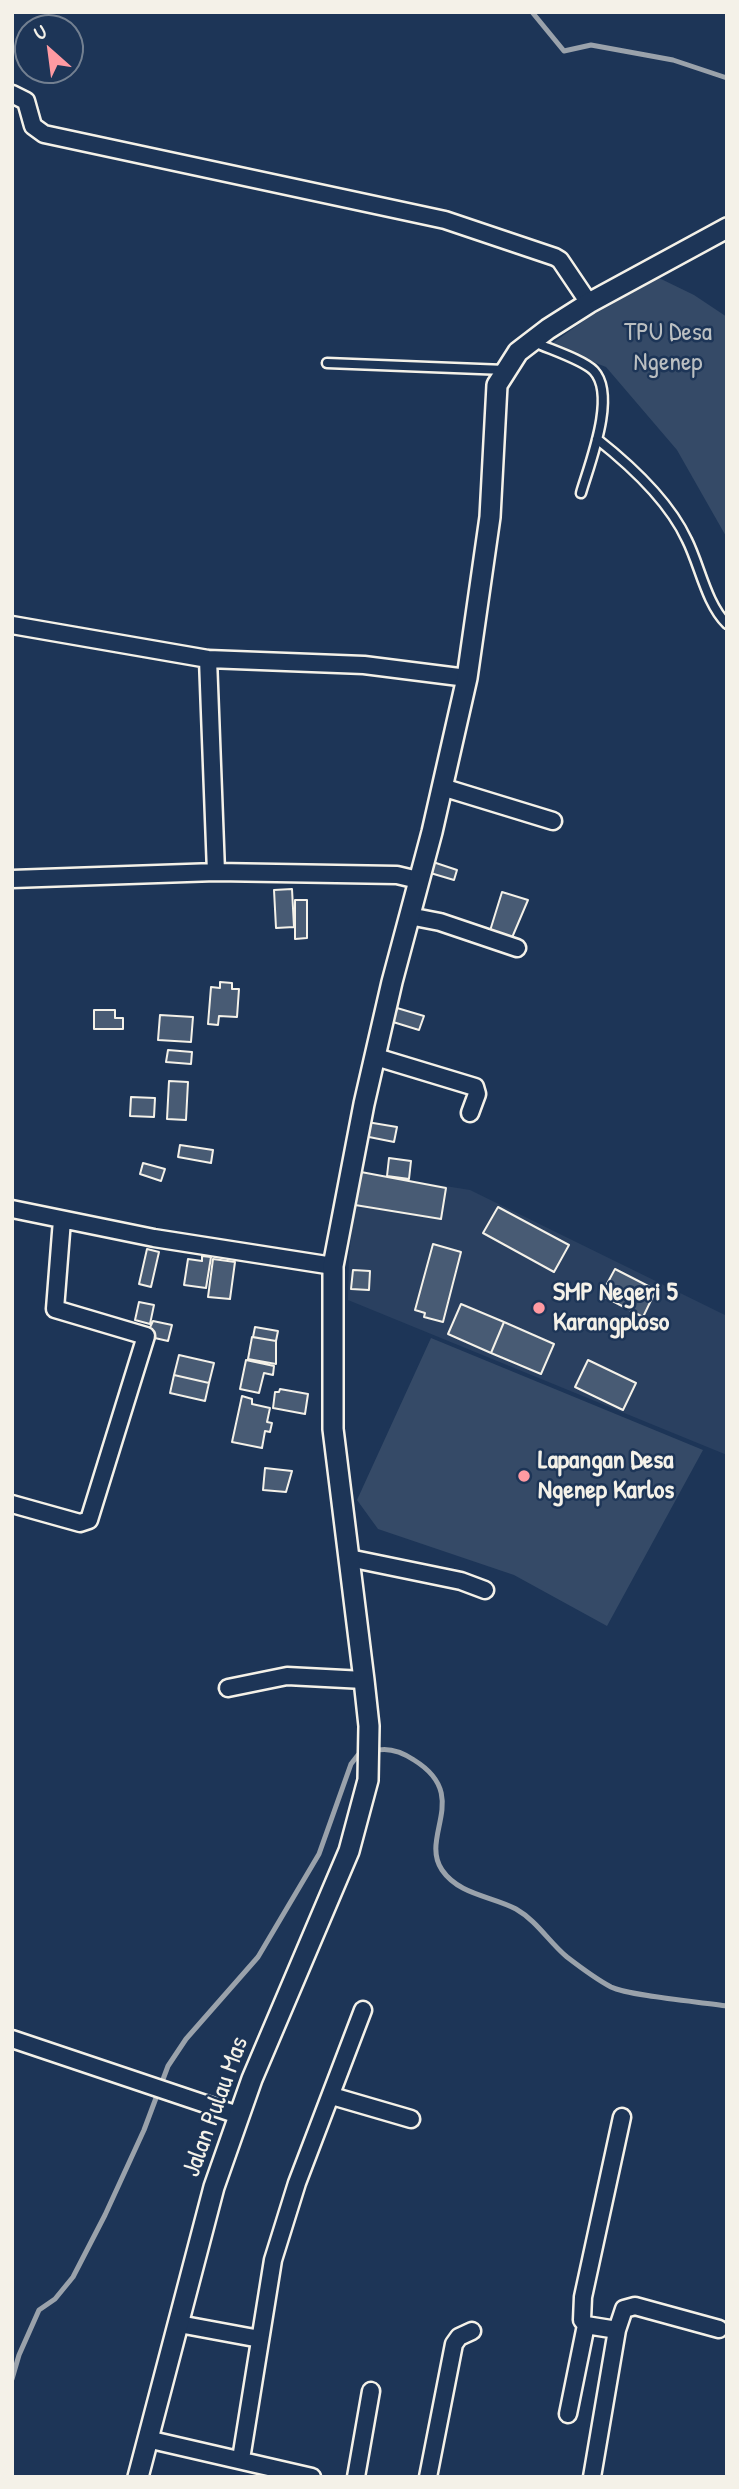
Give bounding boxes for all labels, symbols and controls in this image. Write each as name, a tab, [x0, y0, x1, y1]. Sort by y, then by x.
north arrow	[14, 14, 84, 84]
text: U	[29, 18, 51, 46]
park label: TPU Desa Ngenep	[624, 317, 712, 378]
place label: SMP Negeri 5 Karangploso	[553, 1277, 678, 1338]
marker: SMP Negeri 5 Karangploso	[531, 1300, 547, 1316]
place label: Lapangan Desa Ngenep Karlos	[538, 1445, 674, 1506]
marker: Lapangan Desa Ngenep Karlos	[516, 1468, 532, 1484]
street label: Jalan Pulau Mas	[176, 2033, 256, 2181]

